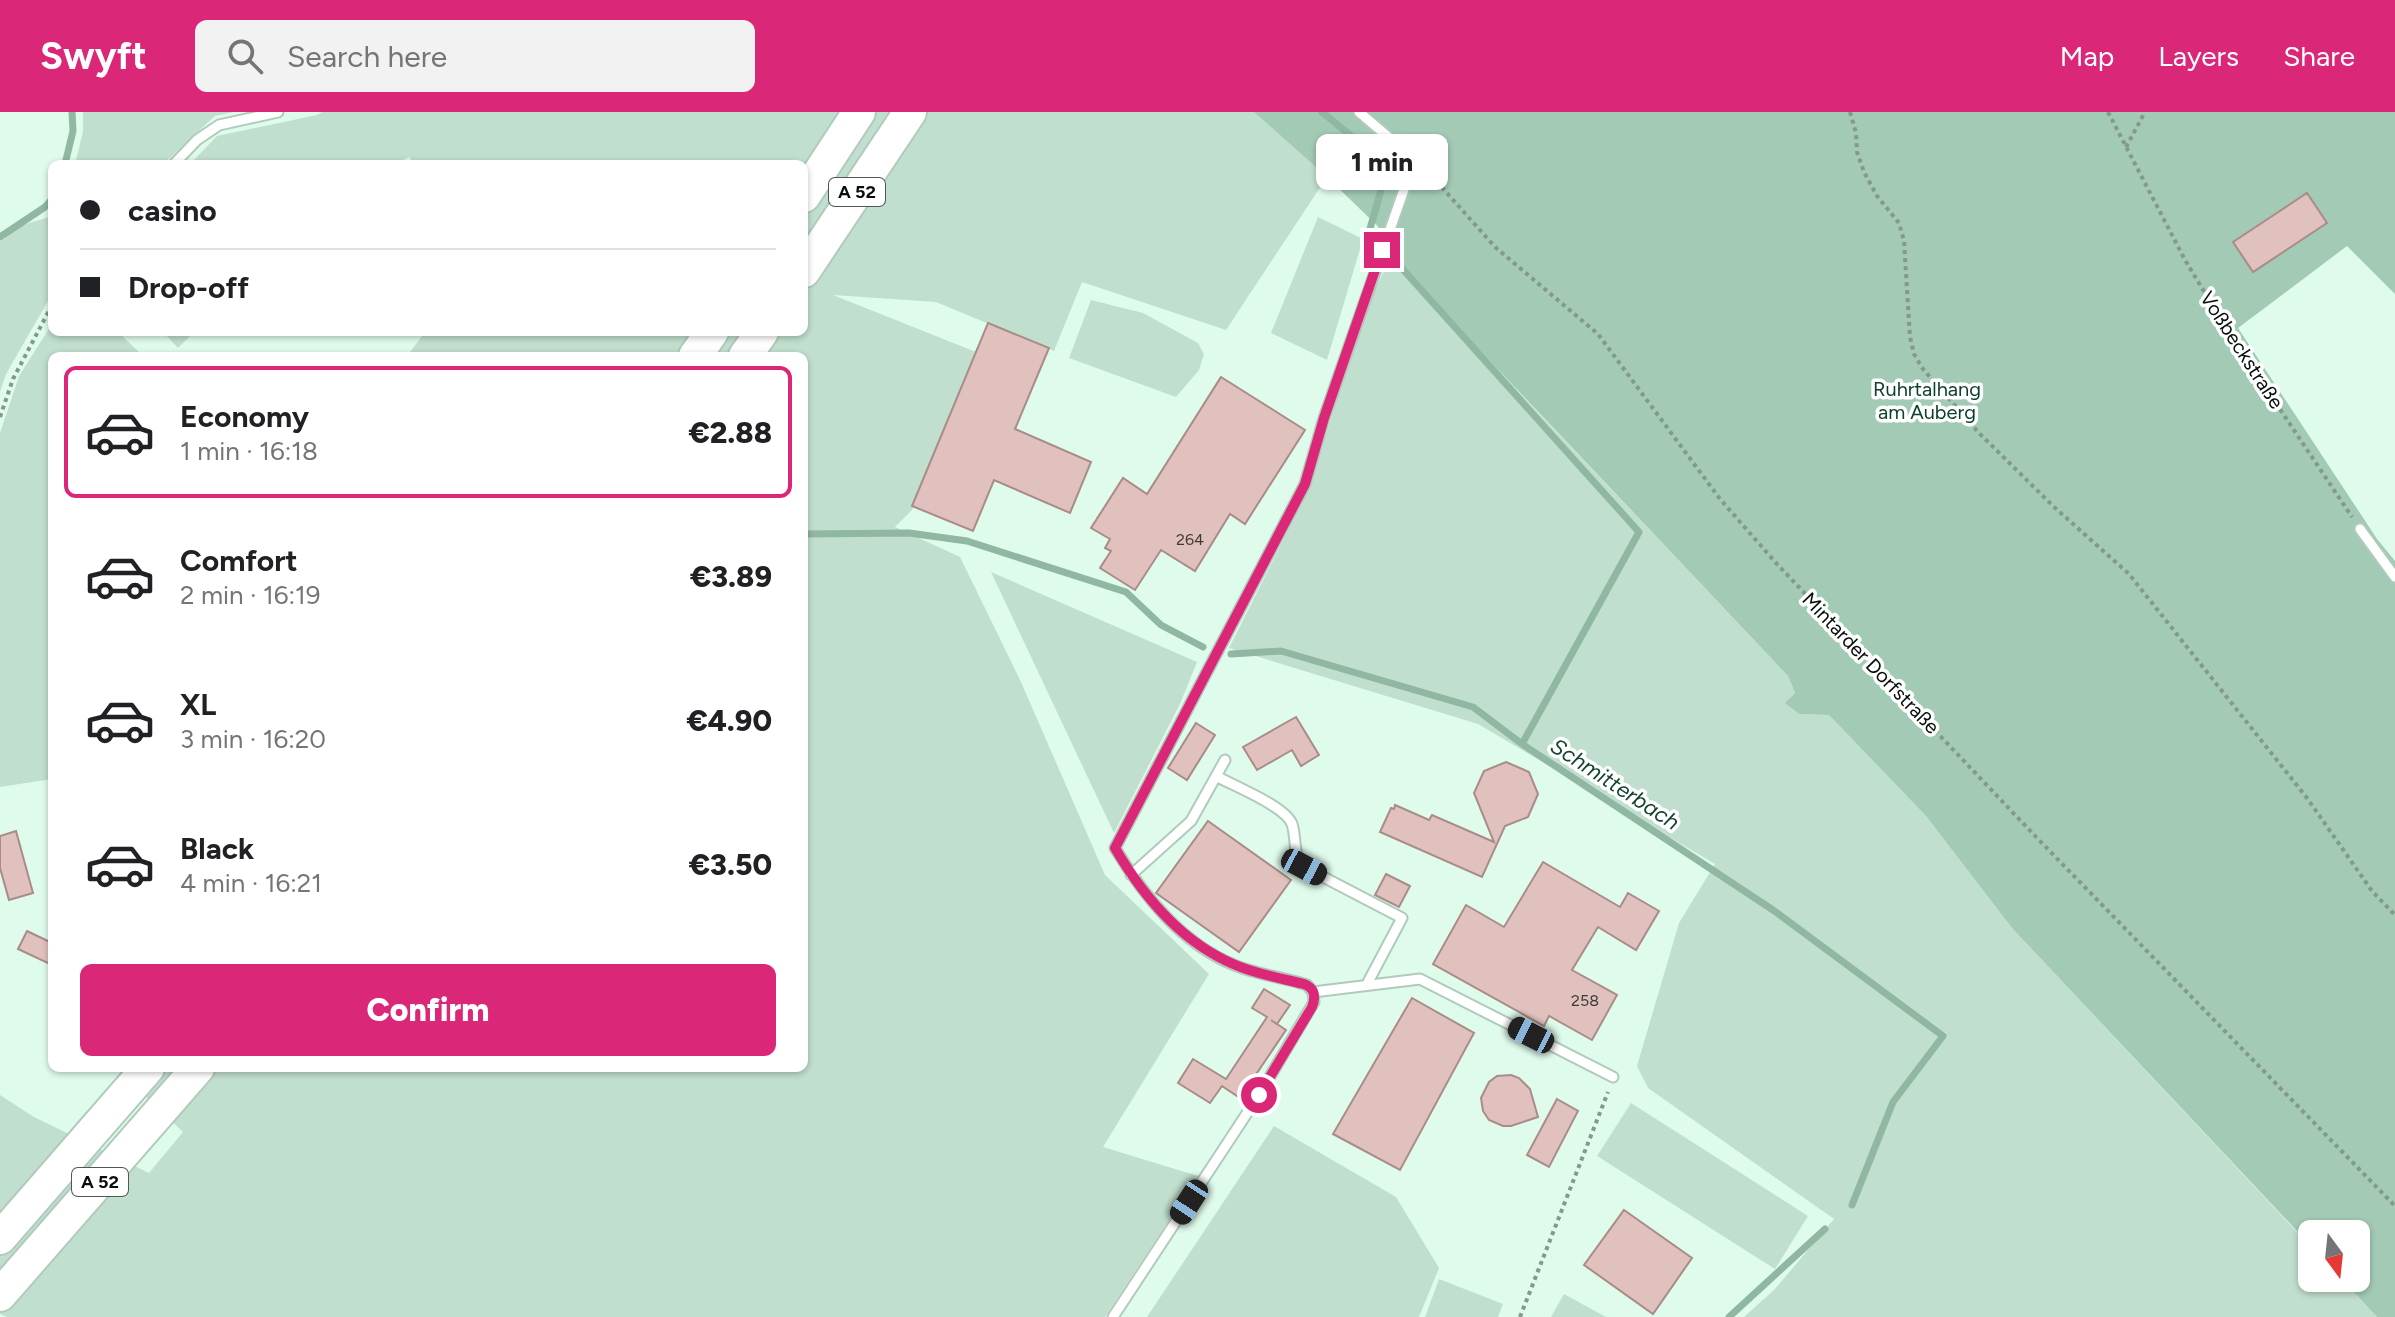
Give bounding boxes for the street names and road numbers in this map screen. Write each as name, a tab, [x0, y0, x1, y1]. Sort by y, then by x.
road number: A 52	[829, 178, 885, 206]
street label: Voßbeckstraße	[2195, 287, 2289, 413]
street label: Mintarder Dorfstraße	[1797, 587, 1945, 739]
road number: A 52	[72, 1168, 128, 1196]

